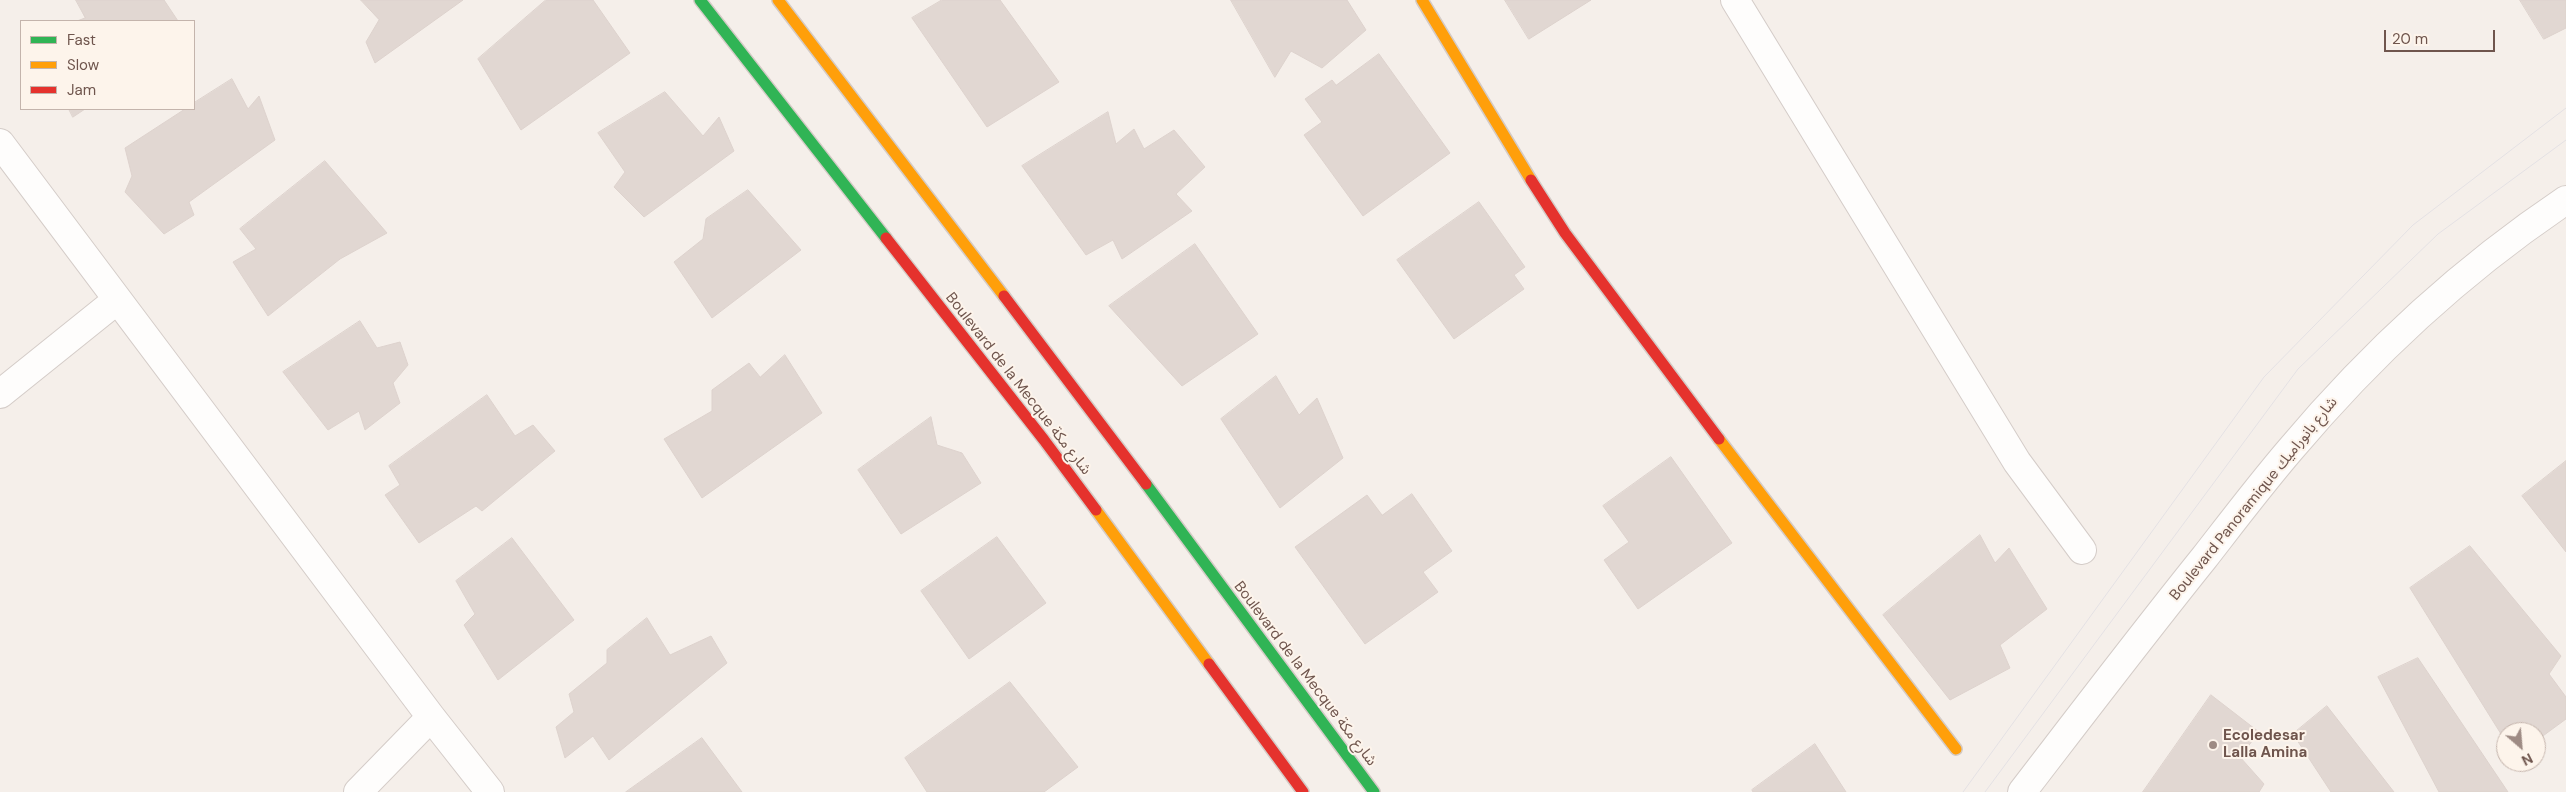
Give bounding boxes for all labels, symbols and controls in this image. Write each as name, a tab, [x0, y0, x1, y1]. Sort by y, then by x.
legend	[20, 20, 195, 110]
scale bar	[2386, 20, 2497, 52]
text: 20 m	[2392, 29, 2428, 49]
text: Fast	[67, 30, 96, 50]
text: Slow	[67, 55, 99, 75]
text: Jam	[67, 80, 96, 100]
street label: Boulevard de la Mecque شارع مكة	[941, 289, 1095, 479]
street label: Boulevard Panoramique شارع بانوراميك	[2166, 394, 2342, 604]
street label: Boulevard de la Mecque شارع مكة	[1230, 578, 1380, 770]
north arrow	[2496, 722, 2546, 772]
place label: Ecoledesar Lalla Amina	[2223, 727, 2307, 762]
marker: Ecoledesar Lalla Amina	[2207, 739, 2219, 751]
text: N	[2519, 749, 2536, 770]

